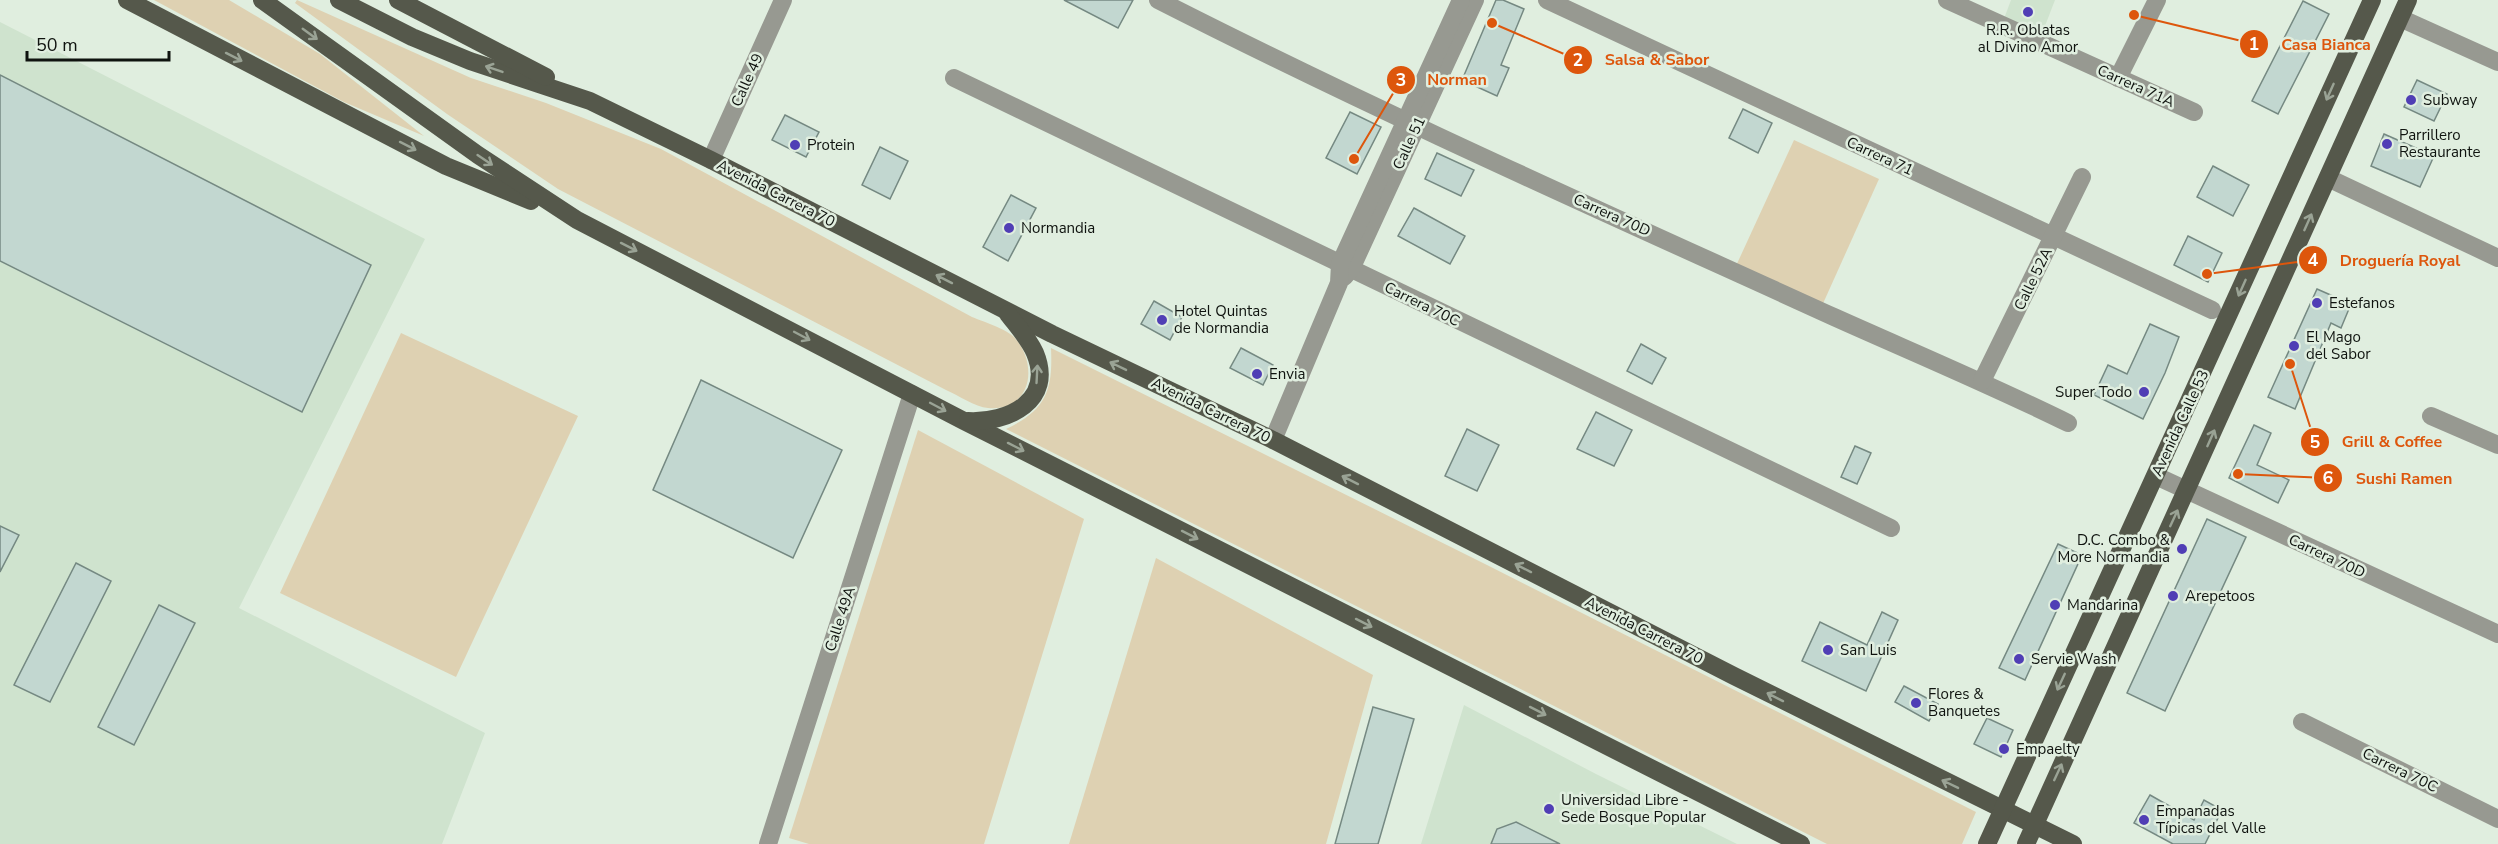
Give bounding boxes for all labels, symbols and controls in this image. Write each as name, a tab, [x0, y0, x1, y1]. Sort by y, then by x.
marker: R.R. Oblatas al Divino Amor	[2021, 5, 2035, 19]
place label: R.R. Oblatas al Divino Amor	[1978, 20, 2079, 57]
scale bar	[27, 24, 170, 62]
callout: Casa Bianca	[2239, 27, 2383, 61]
one-way arrow	[302, 28, 318, 40]
text: 1	[2249, 32, 2259, 56]
text: 50 m	[36, 33, 78, 57]
text: Casa Bianca	[2281, 34, 2371, 56]
callout: Salsa & Sabor	[1563, 43, 1722, 77]
text: 2	[1573, 48, 1583, 72]
text: Salsa & Sabor	[1605, 49, 1710, 71]
street label: Calle 49	[726, 50, 768, 110]
one-way arrow	[225, 52, 243, 63]
street label: Carrera 71A	[2094, 60, 2178, 112]
one-way arrow	[486, 62, 504, 73]
callout: Norman	[1386, 63, 1499, 97]
text: 3	[1396, 68, 1406, 92]
text: Norman	[1427, 69, 1487, 91]
one-way arrow	[2324, 82, 2336, 100]
place label: Subway	[2423, 90, 2478, 110]
marker: Subway	[2404, 93, 2418, 107]
street label: Calle 51	[1388, 113, 1430, 173]
place label: Parrillero Restaurante	[2399, 125, 2481, 162]
street label: Carrera 71	[1843, 132, 1917, 180]
place label: Protein	[807, 135, 855, 155]
marker: Parrillero Restaurante	[2380, 137, 2394, 151]
marker: Protein	[788, 138, 802, 152]
one-way arrow	[398, 141, 416, 152]
one-way arrow	[476, 154, 493, 166]
street label: Avenida Carrera 70	[713, 155, 839, 231]
street label: Carrera 70D	[1570, 189, 1654, 241]
one-way arrow	[2303, 214, 2315, 232]
place label: Normandia	[1021, 218, 1095, 238]
marker: Normandia	[1002, 221, 1016, 235]
one-way arrow	[620, 241, 637, 253]
callout: Droguería Royal	[2298, 243, 2472, 277]
street label: Calle 52A	[2009, 244, 2057, 314]
text: 4	[2308, 248, 2319, 272]
text: Droguería Royal	[2340, 250, 2460, 272]
one-way arrow	[935, 272, 953, 284]
street label: Carrera 70C	[1381, 277, 1463, 331]
one-way arrow	[2236, 279, 2247, 297]
place label: Estefanos	[2329, 293, 2395, 313]
marker: Estefanos	[2310, 296, 2324, 310]
place label: Hotel Quintas de Normandia	[1174, 301, 1269, 338]
marker: Hotel Quintas de Normandia	[1155, 313, 1169, 327]
place label: El Mago del Sabor	[2306, 327, 2371, 364]
one-way arrow	[793, 331, 811, 342]
marker: El Mago del Sabor	[2287, 339, 2301, 353]
one-way arrow	[1110, 359, 1128, 371]
place label: Envia	[1269, 364, 1305, 384]
one-way arrow	[1032, 365, 1043, 384]
marker: Envia	[1250, 367, 1264, 381]
street label: Avenida Calle 53	[2147, 367, 2213, 479]
street label: Avenida Carrera 70	[1148, 372, 1274, 448]
place label: Super Todo	[2055, 382, 2132, 402]
marker: Super Todo	[2137, 385, 2151, 399]
one-way arrow	[929, 401, 946, 413]
callout: Grill & Coffee	[2300, 425, 2454, 459]
one-way arrow	[2205, 430, 2217, 448]
text: 5	[2310, 430, 2321, 454]
text: Grill & Coffee	[2342, 431, 2443, 453]
one-way arrow	[1007, 442, 1025, 454]
callout: Sushi Ramen	[2313, 461, 2464, 495]
text: 6	[2323, 466, 2334, 490]
text: Sushi Ramen	[2356, 468, 2452, 490]
one-way arrow	[1341, 473, 1359, 485]
one-way arrow	[2169, 510, 2181, 528]
street label: Carrera 70D	[2285, 529, 2369, 583]
one-way arrow	[1180, 530, 1198, 542]
place label: D.C. Combo & More Normandia	[2057, 530, 2171, 567]
marker: D.C. Combo & More Normandia	[2175, 542, 2189, 556]
one-way arrow	[1515, 562, 1533, 574]
street label: Calle 49A	[820, 584, 860, 654]
place label: Arepetoos	[2185, 586, 2255, 606]
marker: Arepetoos	[2166, 589, 2180, 603]
street label: Avenida Carrera 70	[1581, 592, 1707, 668]
place label: Mandarina	[2067, 595, 2138, 615]
marker: Mandarina	[2048, 598, 2062, 612]
one-way arrow	[1355, 617, 1372, 629]
place label: San Luis	[1840, 640, 1897, 660]
marker: San Luis	[1821, 643, 1835, 657]
place label: Servie Wash	[2031, 649, 2116, 669]
marker: Servie Wash	[2012, 652, 2026, 666]
one-way arrow	[2055, 672, 2066, 690]
place label: Flores & Banquetes	[1928, 684, 2000, 721]
one-way arrow	[1767, 691, 1785, 702]
marker: Flores & Banquetes	[1909, 696, 1923, 710]
one-way arrow	[1529, 705, 1546, 717]
place label: Empaelty	[2016, 739, 2080, 759]
marker: Empaelty	[1997, 742, 2011, 756]
street label: Carrera 70C	[2359, 743, 2441, 797]
one-way arrow	[2052, 763, 2064, 781]
one-way arrow	[1941, 778, 1959, 789]
place label: Universidad Libre - Sede Bosque Popular	[1561, 790, 1707, 827]
place label: Empanadas Típicas del Valle	[2156, 801, 2266, 838]
marker: Universidad Libre - Sede Bosque Popular	[1542, 802, 1556, 816]
marker: Empanadas Típicas del Valle	[2137, 813, 2151, 827]

